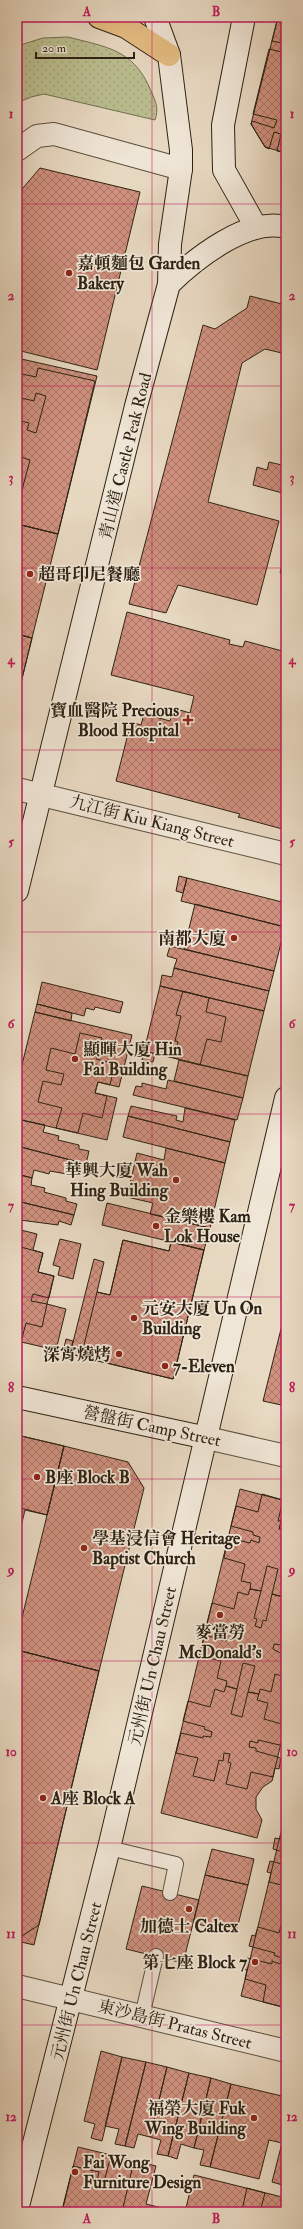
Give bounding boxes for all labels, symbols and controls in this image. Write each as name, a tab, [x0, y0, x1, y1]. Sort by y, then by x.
text: A	[82, 4, 92, 20]
text: B	[212, 4, 220, 20]
scale bar	[36, 34, 134, 60]
text: 20 m	[42, 41, 67, 56]
text: 1	[9, 106, 14, 122]
text: 1	[290, 106, 295, 122]
place label: 嘉頓麵包 Garden Bakery	[77, 253, 201, 295]
marker: 嘉頓麵包 Garden Bakery	[64, 268, 74, 278]
text: 2	[8, 288, 15, 304]
text: 2	[289, 288, 296, 304]
street label: 青山道 Castle Peak Road	[95, 370, 157, 542]
text: 3	[9, 470, 14, 486]
text: 3	[290, 470, 295, 486]
place label: 超哥印尼餐廳	[38, 564, 140, 585]
marker: 超哥印尼餐廳	[25, 569, 35, 579]
text: 4	[6, 652, 15, 668]
text: 4	[287, 652, 296, 668]
place label: 寶血醫院 Precious Blood Hospital	[50, 700, 180, 742]
marker: 寶血醫院 Precious Blood Hospital	[182, 714, 194, 726]
street label: 九江街 Kiu Kiang Street	[68, 791, 237, 852]
text: 5	[8, 834, 14, 850]
text: 5	[289, 834, 295, 850]
place label: 南都大廈	[158, 928, 226, 949]
marker: 南都大廈	[229, 933, 239, 943]
text: 6	[8, 1016, 16, 1032]
text: 6	[289, 1016, 297, 1032]
place label: 顯暉大廈 Hin Fai Building	[83, 1039, 182, 1081]
marker: 顯暉大廈 Hin Fai Building	[70, 1054, 80, 1064]
place label: 華興大廈 Wah Hing Building	[65, 1160, 169, 1202]
marker: 華興大廈 Wah Hing Building	[171, 1175, 181, 1185]
text: 7	[8, 1198, 15, 1214]
text: 7	[289, 1198, 296, 1214]
place label: 金樂樓 Kam Lok House	[164, 1206, 251, 1247]
marker: 金樂樓 Kam Lok House	[151, 1221, 161, 1231]
place label: 元安大廈 Un On Building	[142, 1298, 263, 1340]
marker: 元安大廈 Un On Building	[129, 1313, 139, 1323]
place label: 深宵燒烤	[43, 1344, 111, 1365]
marker: 深宵燒烤	[114, 1349, 124, 1359]
place label: 7-Eleven	[173, 1356, 235, 1377]
marker: 7-Eleven	[160, 1361, 170, 1371]
text: 8	[8, 1380, 14, 1396]
text: 8	[289, 1380, 295, 1396]
street label: 營盤街 Camp Street	[81, 1402, 223, 1452]
place label: B座 Block B	[45, 1467, 130, 1488]
marker: B座 Block B	[32, 1472, 42, 1482]
place label: 學基浸信會 Heritage Baptist Church	[92, 1528, 241, 1570]
marker: 學基浸信會 Heritage Baptist Church	[79, 1543, 89, 1553]
text: 9	[6, 1562, 15, 1578]
text: 9	[287, 1562, 296, 1578]
street label: 元州街 Un Chau Street	[124, 1584, 181, 1748]
marker: 麥當勞 McDonald's	[215, 1610, 225, 1620]
place label: 麥當勞 McDonald's	[177, 1622, 262, 1663]
text: 10	[5, 1744, 17, 1760]
text: 10	[286, 1744, 298, 1760]
place label: A座 Block A	[50, 1788, 135, 1809]
marker: A座 Block A	[38, 1793, 48, 1803]
street label: 元州街 Un Chau Street	[47, 1899, 106, 2062]
marker: 加德士 Caltex	[184, 1904, 194, 1914]
place label: 加德士 Caltex	[140, 1916, 239, 1937]
text: 11	[6, 1926, 16, 1942]
text: 11	[287, 1926, 297, 1942]
place label: 第七座 Block 7	[143, 1952, 247, 1973]
marker: 第七座 Block 7	[250, 1957, 260, 1967]
street label: 東沙島街 Pratas Street	[96, 1995, 254, 2054]
place label: 福榮大廈 Fuk Wing Building	[144, 2098, 247, 2140]
text: 12	[5, 2109, 17, 2125]
text: 12	[286, 2109, 298, 2125]
marker: 福榮大廈 Fuk Wing Building	[249, 2113, 259, 2123]
place label: Fai Wong Furniture Design	[83, 2152, 202, 2194]
marker: Fai Wong Furniture Design	[70, 2167, 80, 2177]
text: A	[82, 2211, 92, 2227]
text: B	[212, 2211, 220, 2227]

